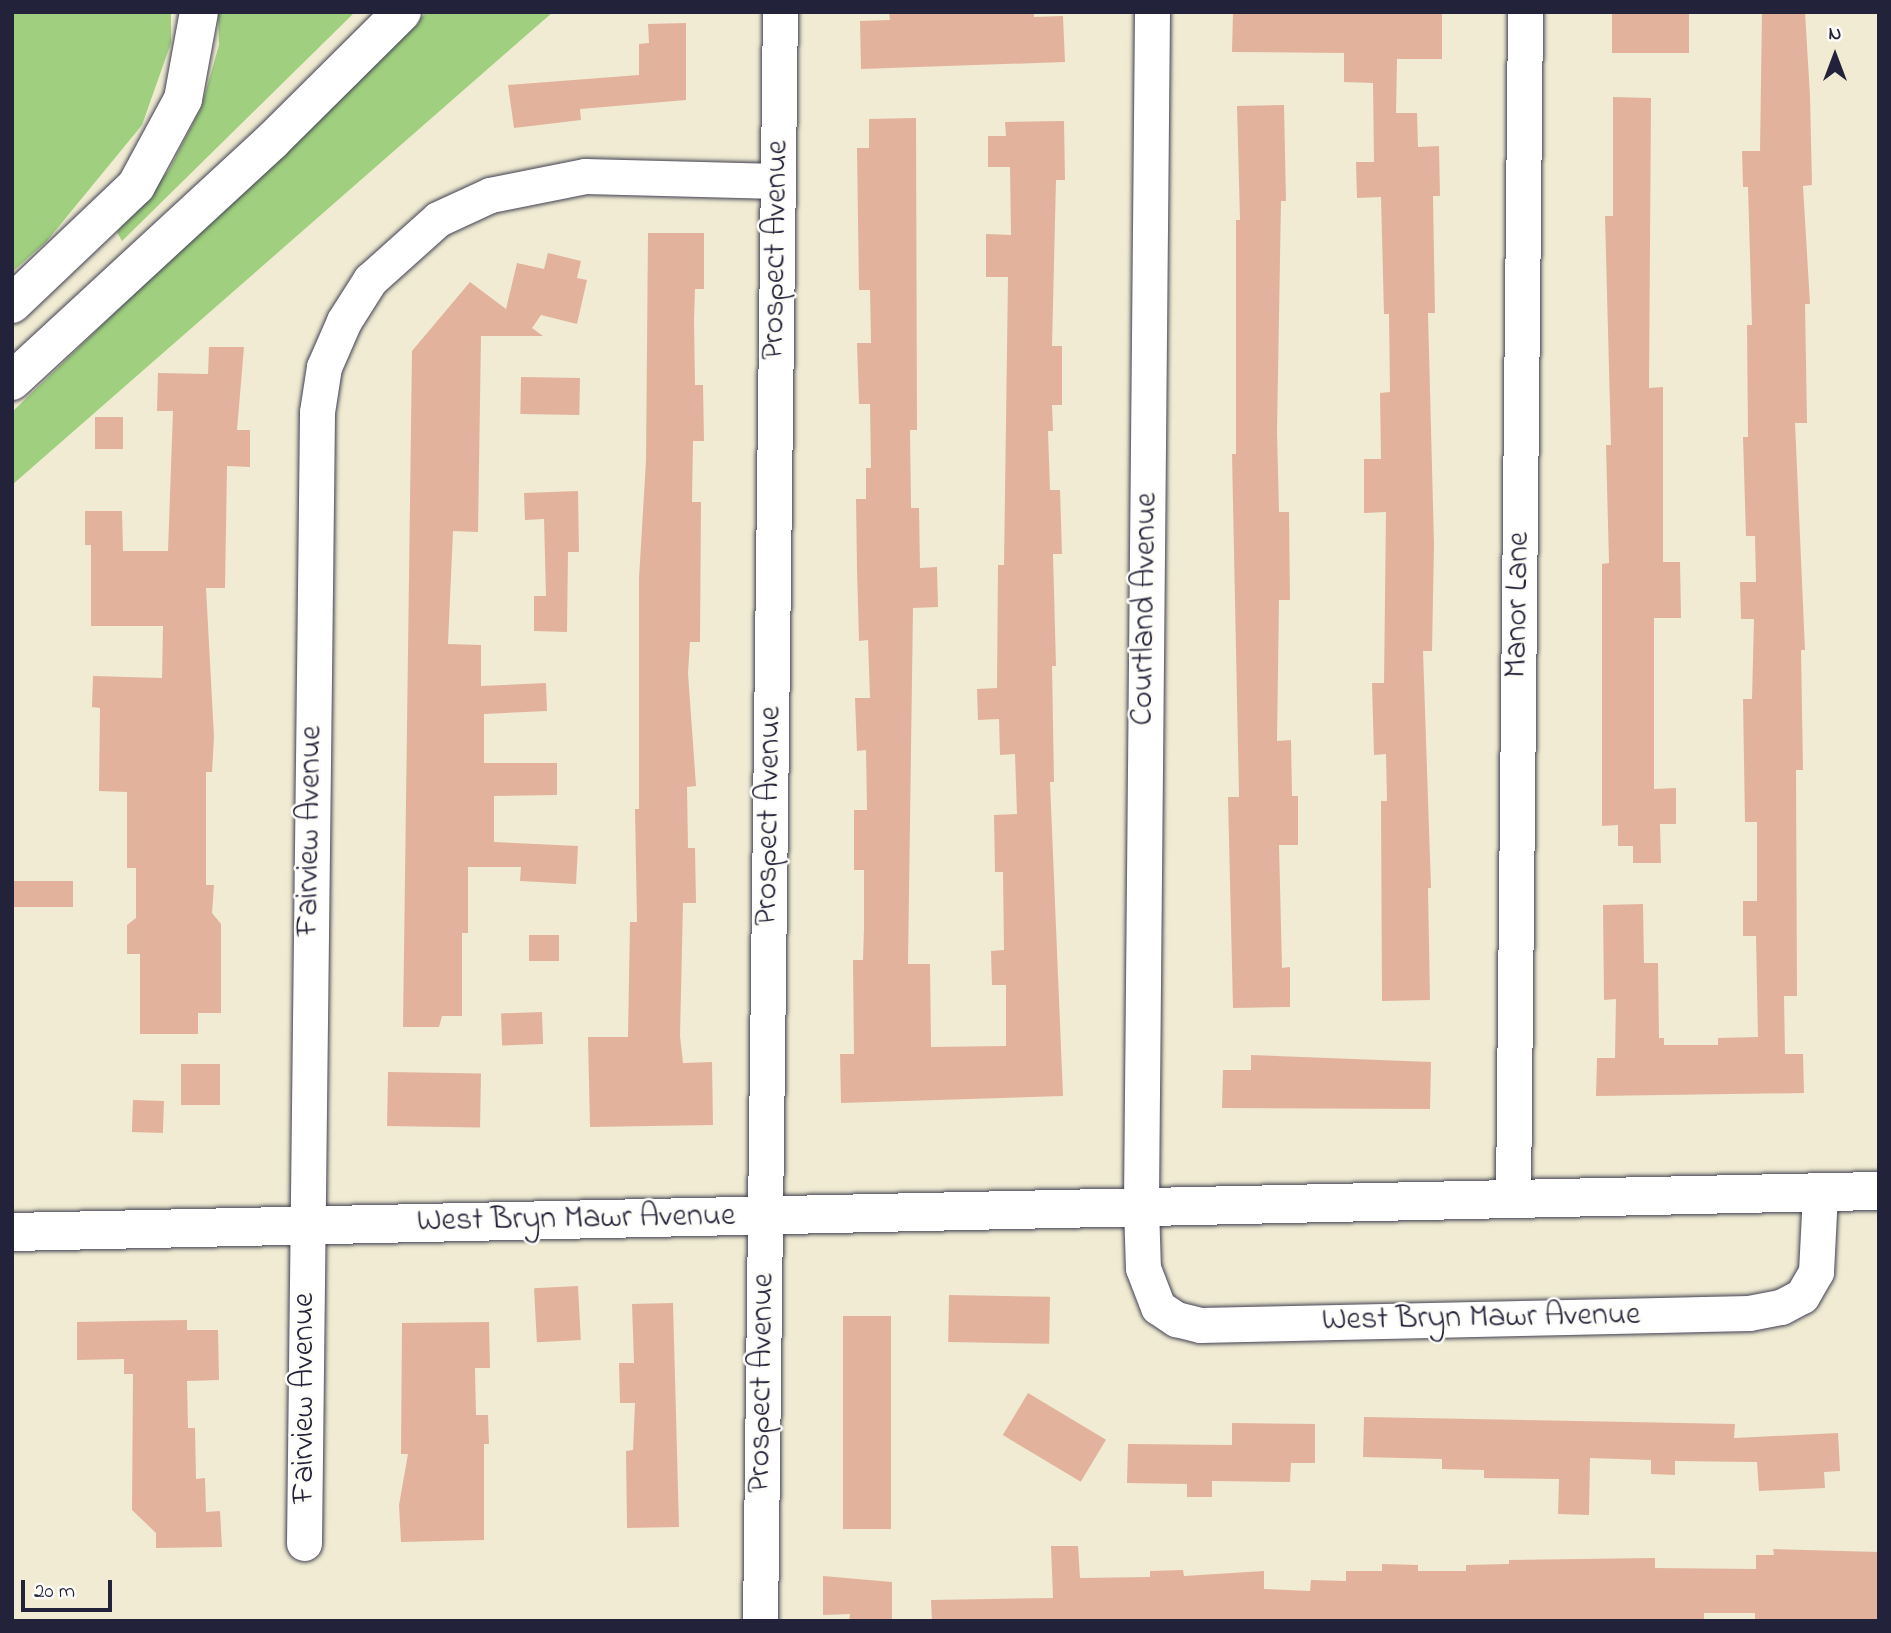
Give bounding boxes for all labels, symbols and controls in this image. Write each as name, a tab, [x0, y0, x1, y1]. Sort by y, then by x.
north arrow	[1800, 21, 1870, 91]
text: N	[1829, 21, 1841, 48]
street label: Prospect Avenue	[756, 140, 798, 360]
street label: Courtland Avenue	[1125, 492, 1167, 726]
street label: Manor Lane	[1499, 532, 1539, 678]
street label: Prospect Avenue	[749, 706, 791, 926]
street label: Fairview Avenue	[290, 725, 332, 937]
street label: West Bryn Mawr Avenue	[416, 1198, 736, 1242]
street label: Prospect Avenue	[742, 1273, 784, 1493]
street label: Fairview Avenue	[286, 1293, 324, 1503]
street label: West Bryn Mawr Avenue	[1321, 1297, 1641, 1341]
scale bar	[24, 1566, 116, 1610]
text: 20 m	[34, 1577, 75, 1607]

